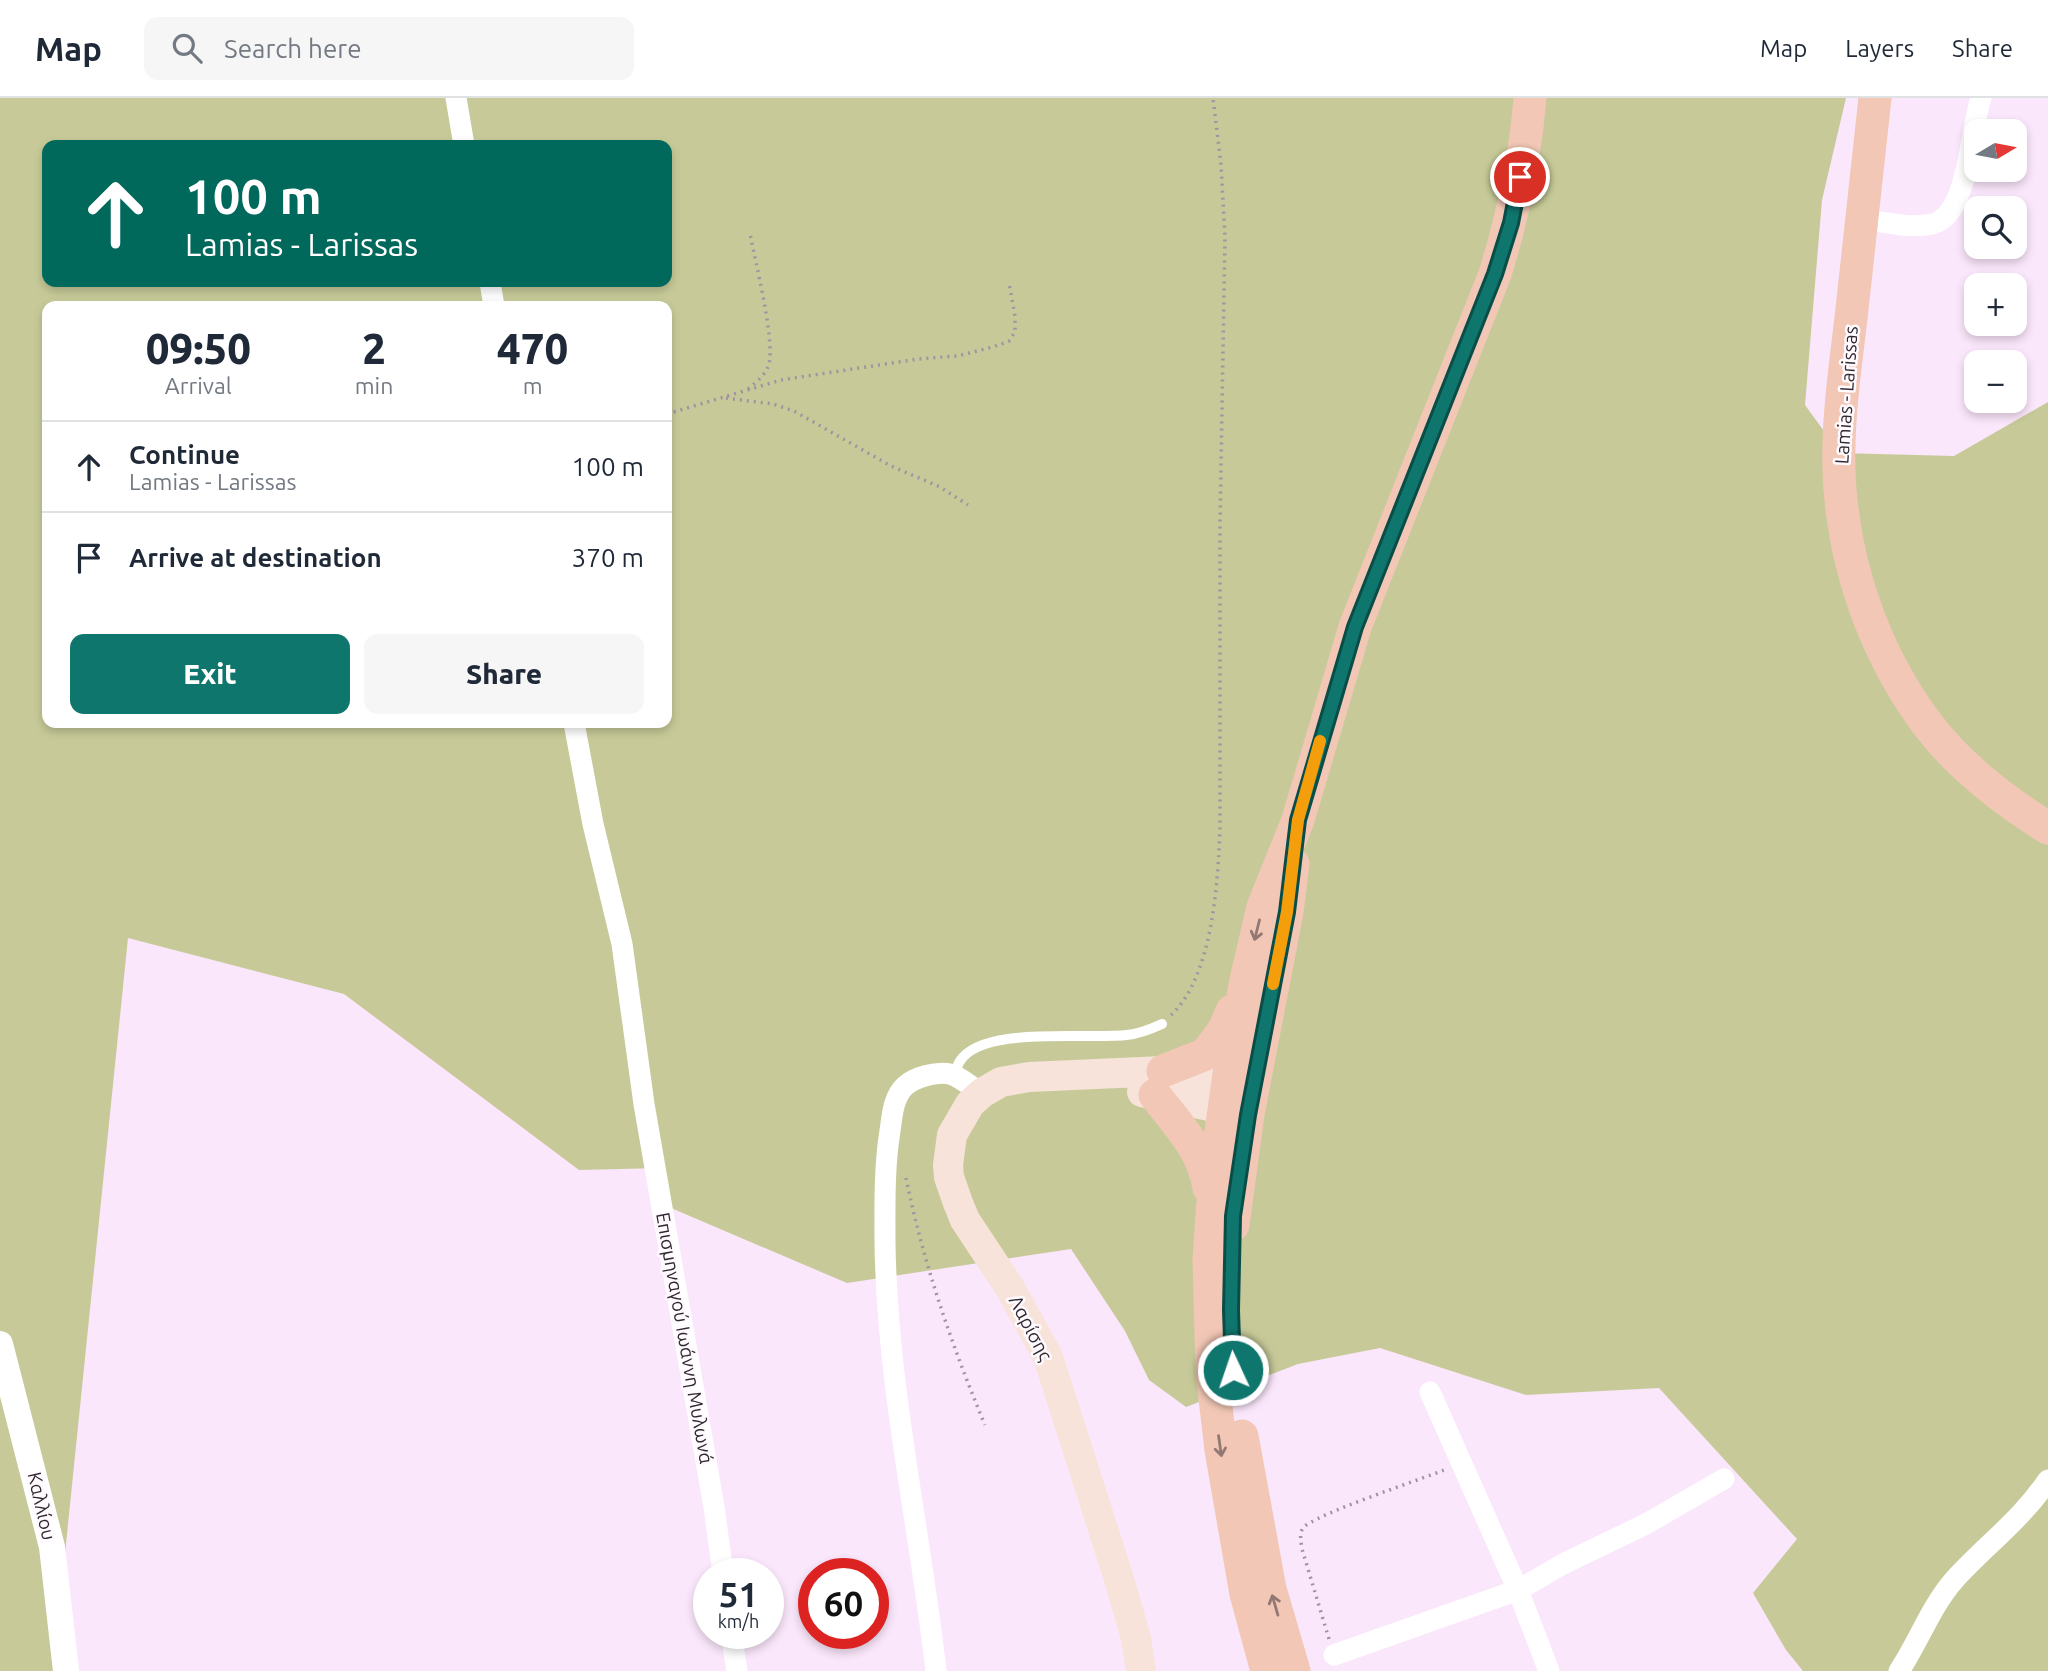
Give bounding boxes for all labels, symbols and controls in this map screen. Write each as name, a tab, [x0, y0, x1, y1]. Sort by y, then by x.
search box	[144, 17, 634, 80]
icon: search	[168, 29, 206, 67]
text: Map	[35, 30, 102, 67]
text: Search here	[224, 34, 362, 63]
text: Map	[1760, 35, 1807, 62]
text: Layers	[1845, 35, 1914, 62]
text: Share	[1952, 35, 2013, 62]
north arrow	[1964, 119, 2026, 182]
map controls	[1964, 119, 2027, 413]
pin	[1490, 147, 1550, 207]
icon: arrive	[1501, 158, 1539, 196]
icon: ahead	[70, 168, 161, 259]
text: 100 m	[185, 168, 322, 223]
button: search	[1964, 196, 2027, 259]
text: Lamias - Larissas	[185, 226, 418, 262]
button: +	[1964, 273, 2027, 336]
text: 09:50	[146, 325, 251, 372]
text: 2	[362, 325, 386, 372]
text: 470	[497, 325, 568, 372]
street label: Lamias - Larissas	[1830, 325, 1862, 465]
button: −	[1964, 350, 2027, 413]
text: Arrival	[165, 373, 232, 398]
text: min	[355, 373, 393, 398]
text: m	[523, 373, 543, 398]
text: Continue	[129, 440, 240, 469]
icon: ahead	[70, 448, 108, 486]
text: 100 m	[572, 452, 644, 481]
text: Lamias - Larissas	[129, 469, 297, 494]
icon: arrive	[70, 539, 108, 577]
text: Arrive at destination	[129, 543, 382, 572]
text: 370 m	[572, 543, 644, 572]
button: Exit	[70, 634, 350, 714]
button: Share	[364, 634, 644, 714]
one-way arrow	[1250, 918, 1263, 941]
street label: Επισμηναγού Ιωάννη Μυλωνά	[652, 1211, 718, 1465]
street label: Λαρίσης	[1005, 1292, 1057, 1365]
position arrow	[1196, 1333, 1270, 1407]
one-way arrow	[1214, 1434, 1227, 1457]
street label: Καλλίου	[23, 1470, 61, 1542]
speed limit sign: 60	[798, 1558, 889, 1649]
text: 51	[719, 1574, 758, 1614]
one-way arrow	[1267, 1595, 1280, 1617]
text: km/h	[718, 1611, 759, 1631]

